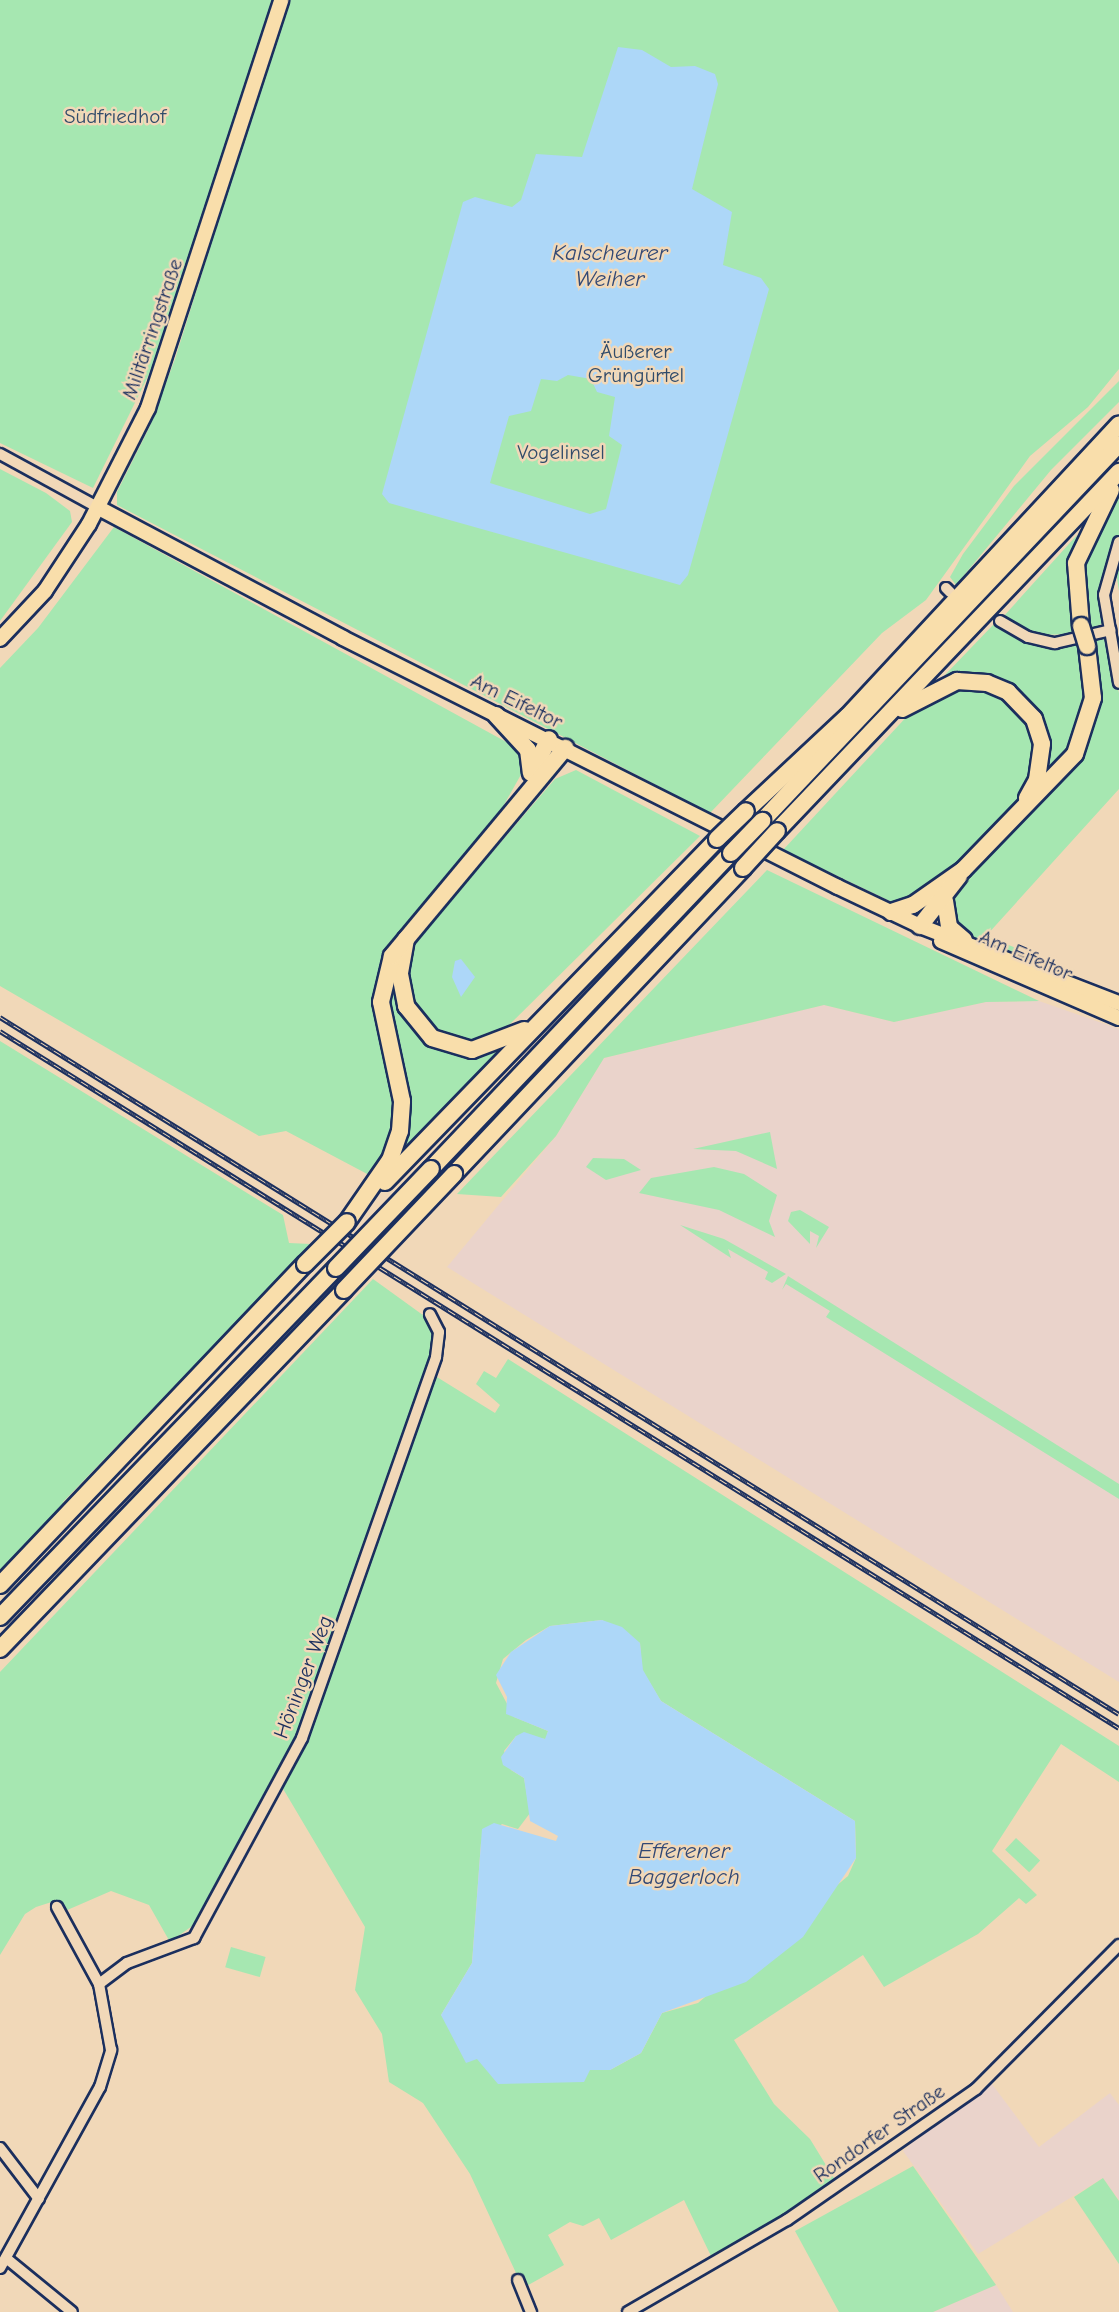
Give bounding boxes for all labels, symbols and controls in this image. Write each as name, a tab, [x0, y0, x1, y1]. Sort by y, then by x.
park label: Südfriedhof	[64, 103, 166, 129]
water label: Kalscheurer Weiher	[552, 239, 668, 293]
street label: Militärringstraße	[116, 255, 188, 403]
park label: Äußerer Grüngürtel	[588, 338, 684, 388]
park label: Vogelinsel	[517, 439, 605, 465]
street label: Am Eifeltor	[467, 668, 567, 734]
street label: Am Eifeltor	[975, 924, 1077, 986]
street label: Höninger Weg	[268, 1612, 338, 1742]
water label: Efferener Baggerloch	[628, 1837, 740, 1891]
street label: Rondorfer Straße	[808, 2078, 950, 2188]

